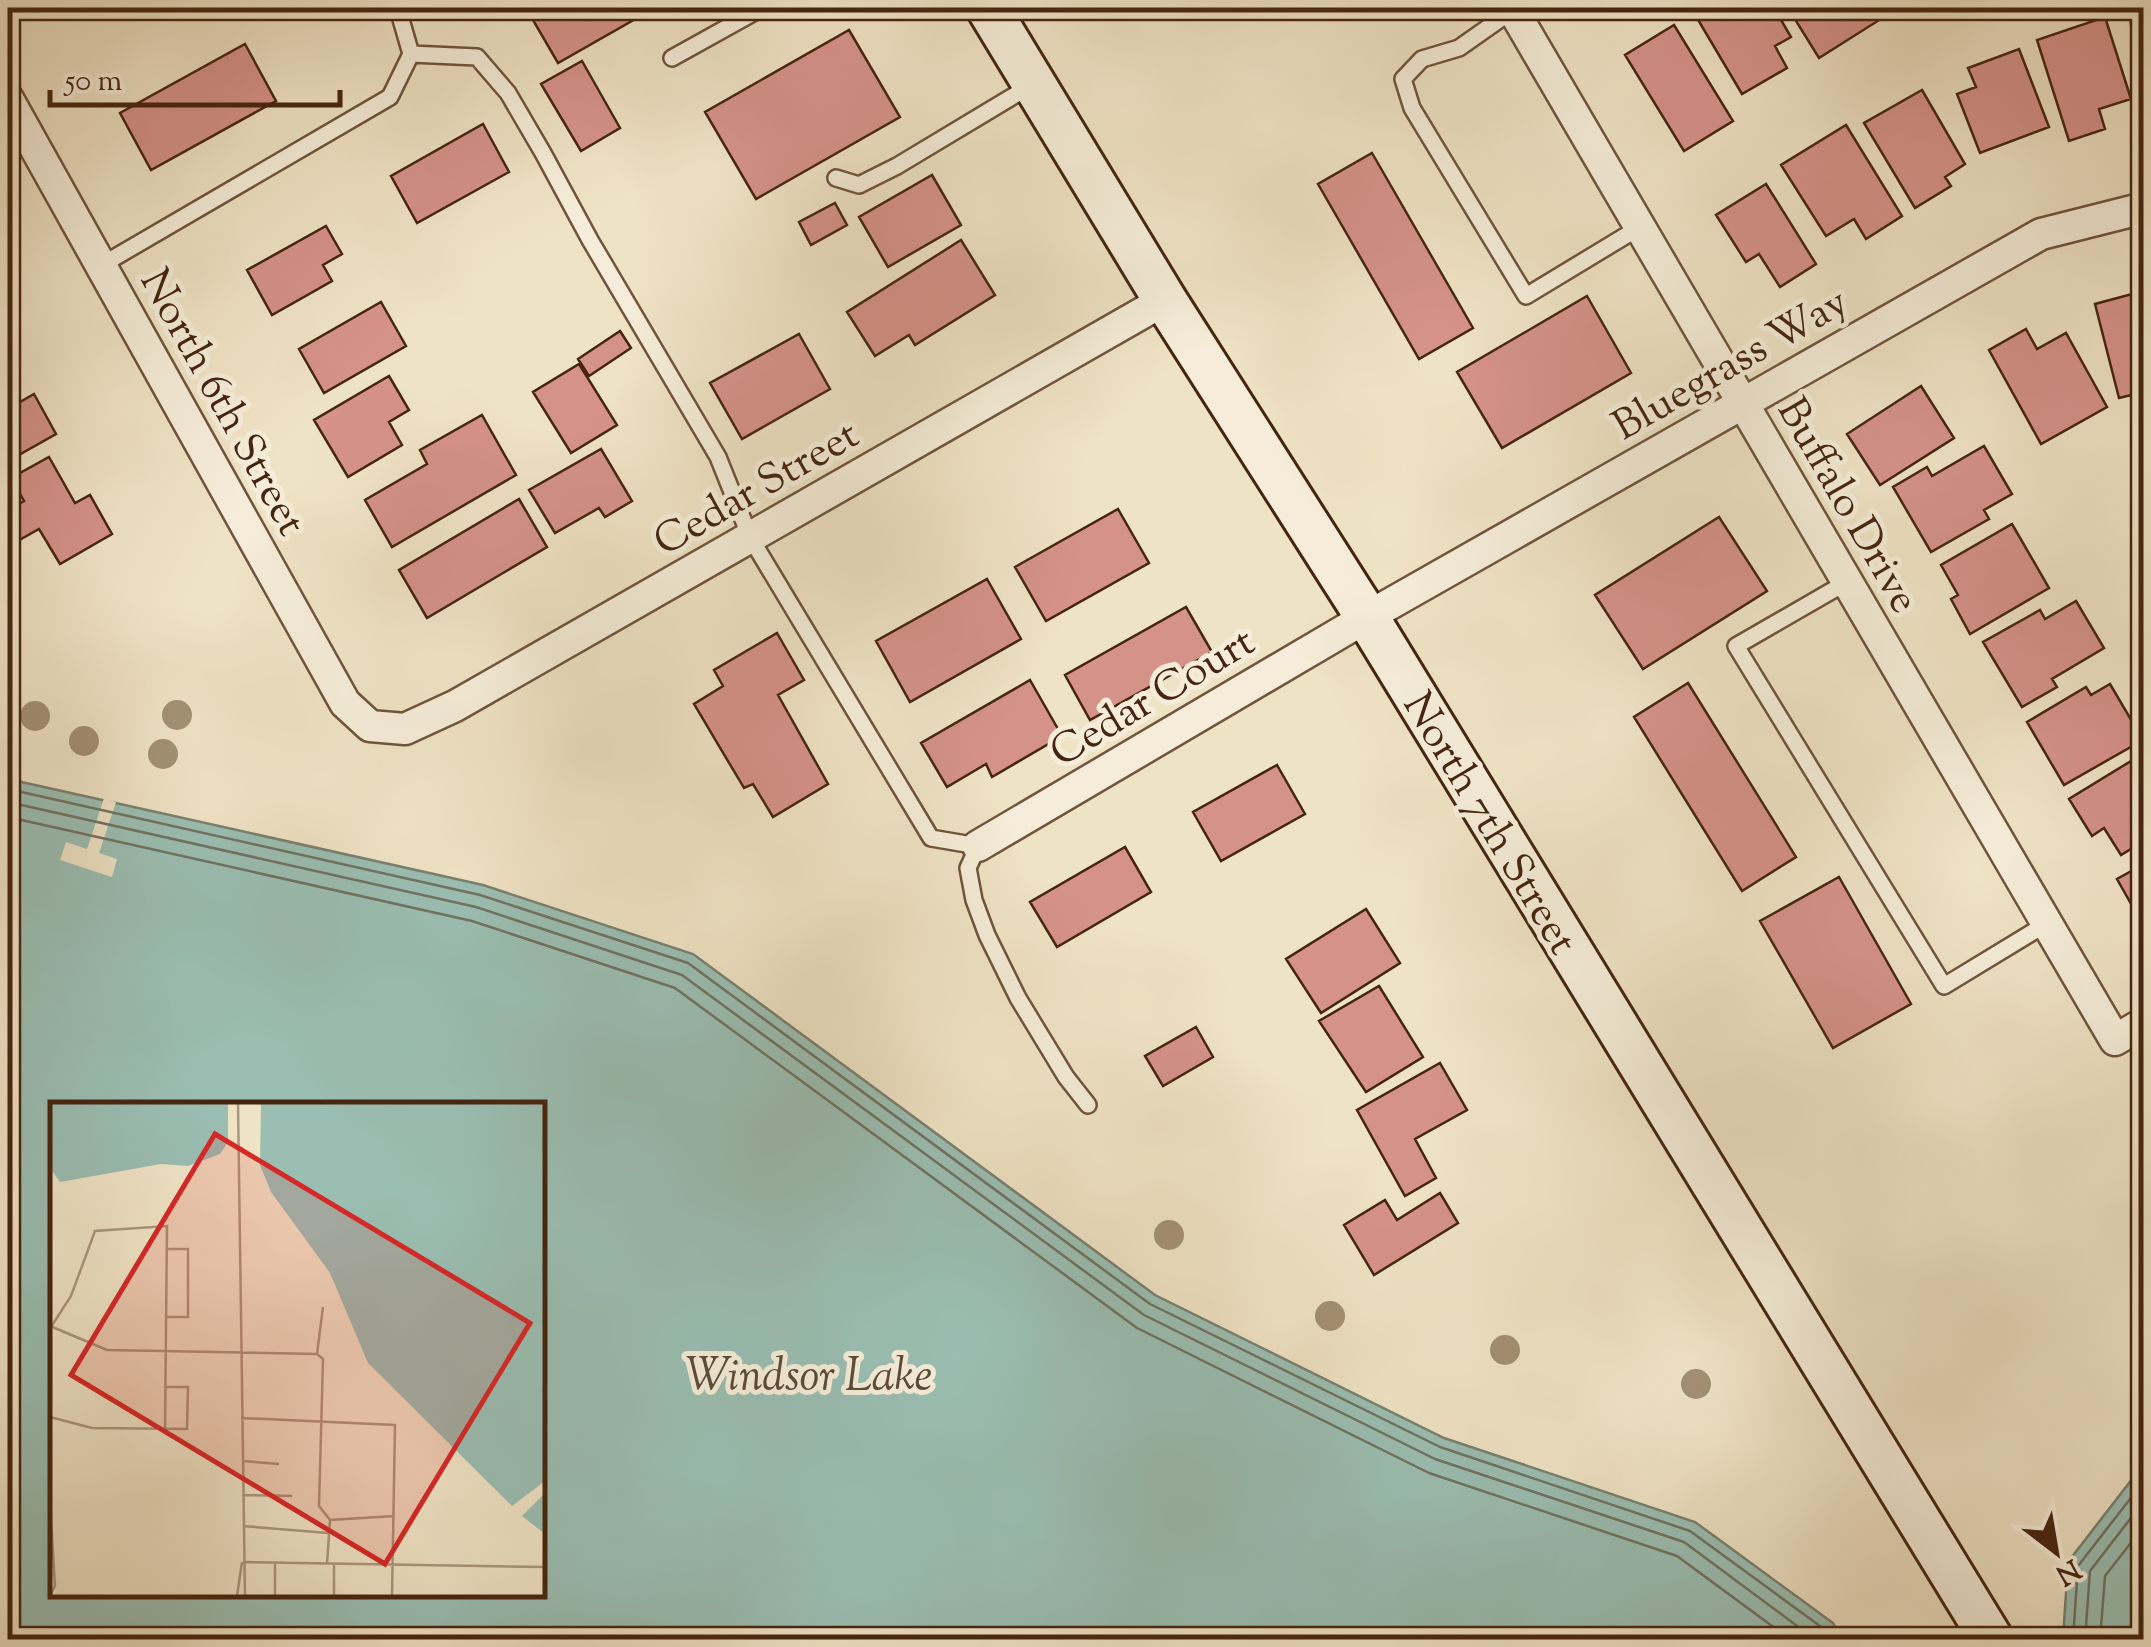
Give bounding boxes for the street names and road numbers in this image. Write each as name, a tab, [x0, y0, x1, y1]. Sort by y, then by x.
street label: North 6th Street	[122, 259, 319, 548]
street label: Bluegrass Way	[1603, 275, 1860, 458]
street label: Buffalo Drive	[1760, 388, 1932, 625]
street label: Cedar Street	[644, 407, 871, 573]
street label: Cedar Court	[1040, 614, 1267, 784]
street label: North 7th Street	[1385, 682, 1590, 967]

